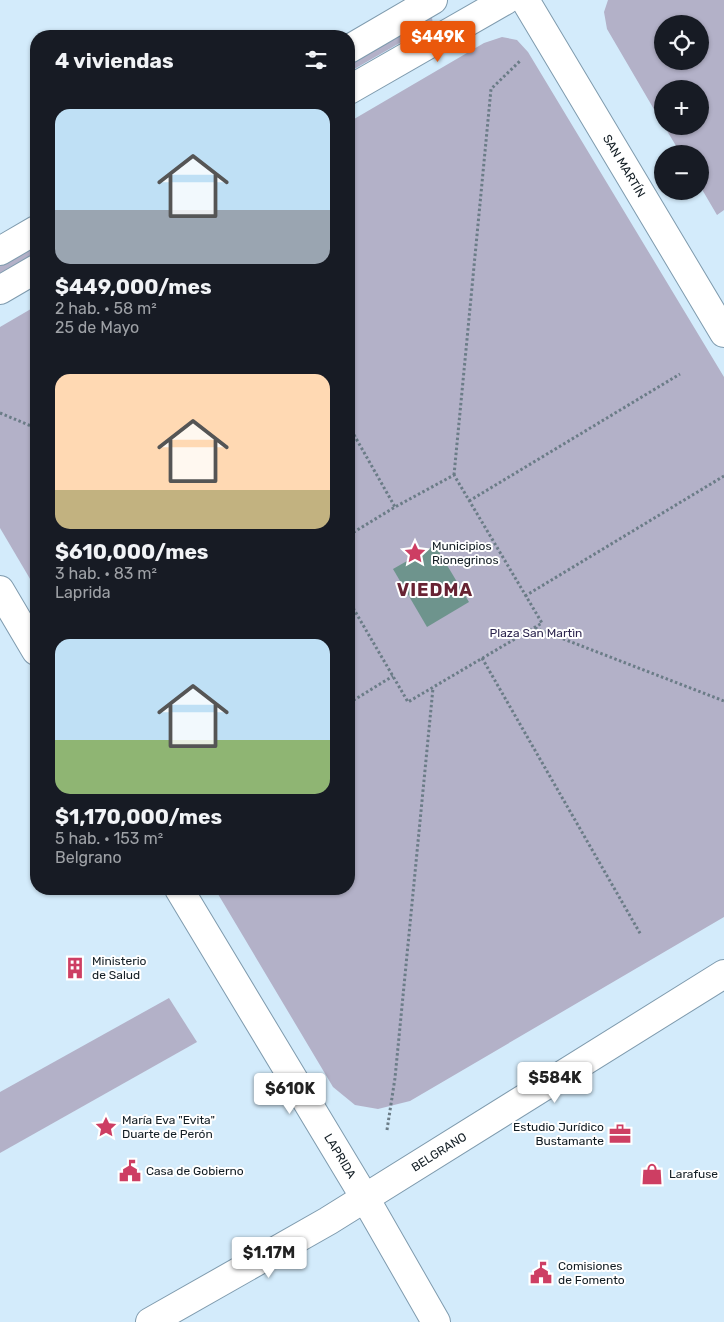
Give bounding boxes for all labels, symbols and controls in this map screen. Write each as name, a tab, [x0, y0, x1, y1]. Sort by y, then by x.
map controls	[654, 15, 709, 200]
button: locate	[654, 15, 709, 70]
pin: $449K	[403, 20, 473, 63]
text: $449K	[411, 27, 465, 46]
icon: filters	[302, 46, 330, 74]
text: 4 viviendas	[55, 48, 174, 73]
button: +	[654, 80, 709, 135]
street label: SAN MARTÍN	[600, 132, 648, 200]
icon: home	[148, 141, 238, 231]
button: −	[654, 145, 709, 200]
text: $449,000/mes	[55, 274, 212, 299]
text: 2 hab. · 58 m²	[55, 299, 157, 318]
text: 25 de Mayo	[55, 318, 139, 337]
icon: home	[148, 406, 238, 496]
text: $610,000/mes	[55, 539, 208, 564]
place label: Municipios Rionegrinos	[432, 539, 499, 567]
place icon: Municipios Rionegrinos	[402, 540, 428, 566]
text: 3 hab. · 83 m²	[55, 564, 157, 583]
district label: VIEDMA	[397, 579, 473, 601]
text: Laprida	[55, 583, 111, 602]
park label: Plaza San Martìn	[490, 626, 582, 640]
icon: home	[148, 671, 238, 761]
text: $1,170,000/mes	[55, 804, 222, 829]
text: 5 hab. · 153 m²	[55, 829, 163, 848]
text: Belgrano	[55, 848, 122, 867]
place label: Ministerio de Salud	[92, 954, 147, 982]
building icon: Ministerio de Salud	[62, 955, 88, 981]
pin: $584K	[520, 1062, 590, 1104]
text: $584K	[528, 1068, 582, 1087]
pin: $610K	[255, 1072, 325, 1115]
text: $610K	[265, 1079, 315, 1098]
place label: María Eva "Evita" Duarte de Perón	[122, 1113, 215, 1141]
place icon: María Eva "Evita" Duarte de Perón	[93, 1114, 119, 1140]
place label: Estudio Jurídico Bustamante	[513, 1120, 604, 1148]
office icon: Estudio Jurídico Bustamante	[607, 1121, 633, 1147]
street label: BELGRANO	[409, 1130, 469, 1174]
street label: LAPRIDA	[321, 1131, 359, 1181]
public building icon: Casa de Gobierno	[117, 1158, 143, 1184]
shop icon: Larafuse	[639, 1161, 665, 1187]
place label: Casa de Gobierno	[146, 1164, 244, 1178]
place label: Larafuse	[669, 1167, 718, 1181]
pin: $1.17M	[228, 1236, 310, 1279]
text: $1.17M	[243, 1243, 295, 1262]
place label: Comisiones de Fomento	[558, 1259, 625, 1287]
public building icon: Comisiones de Fomento	[528, 1260, 554, 1286]

